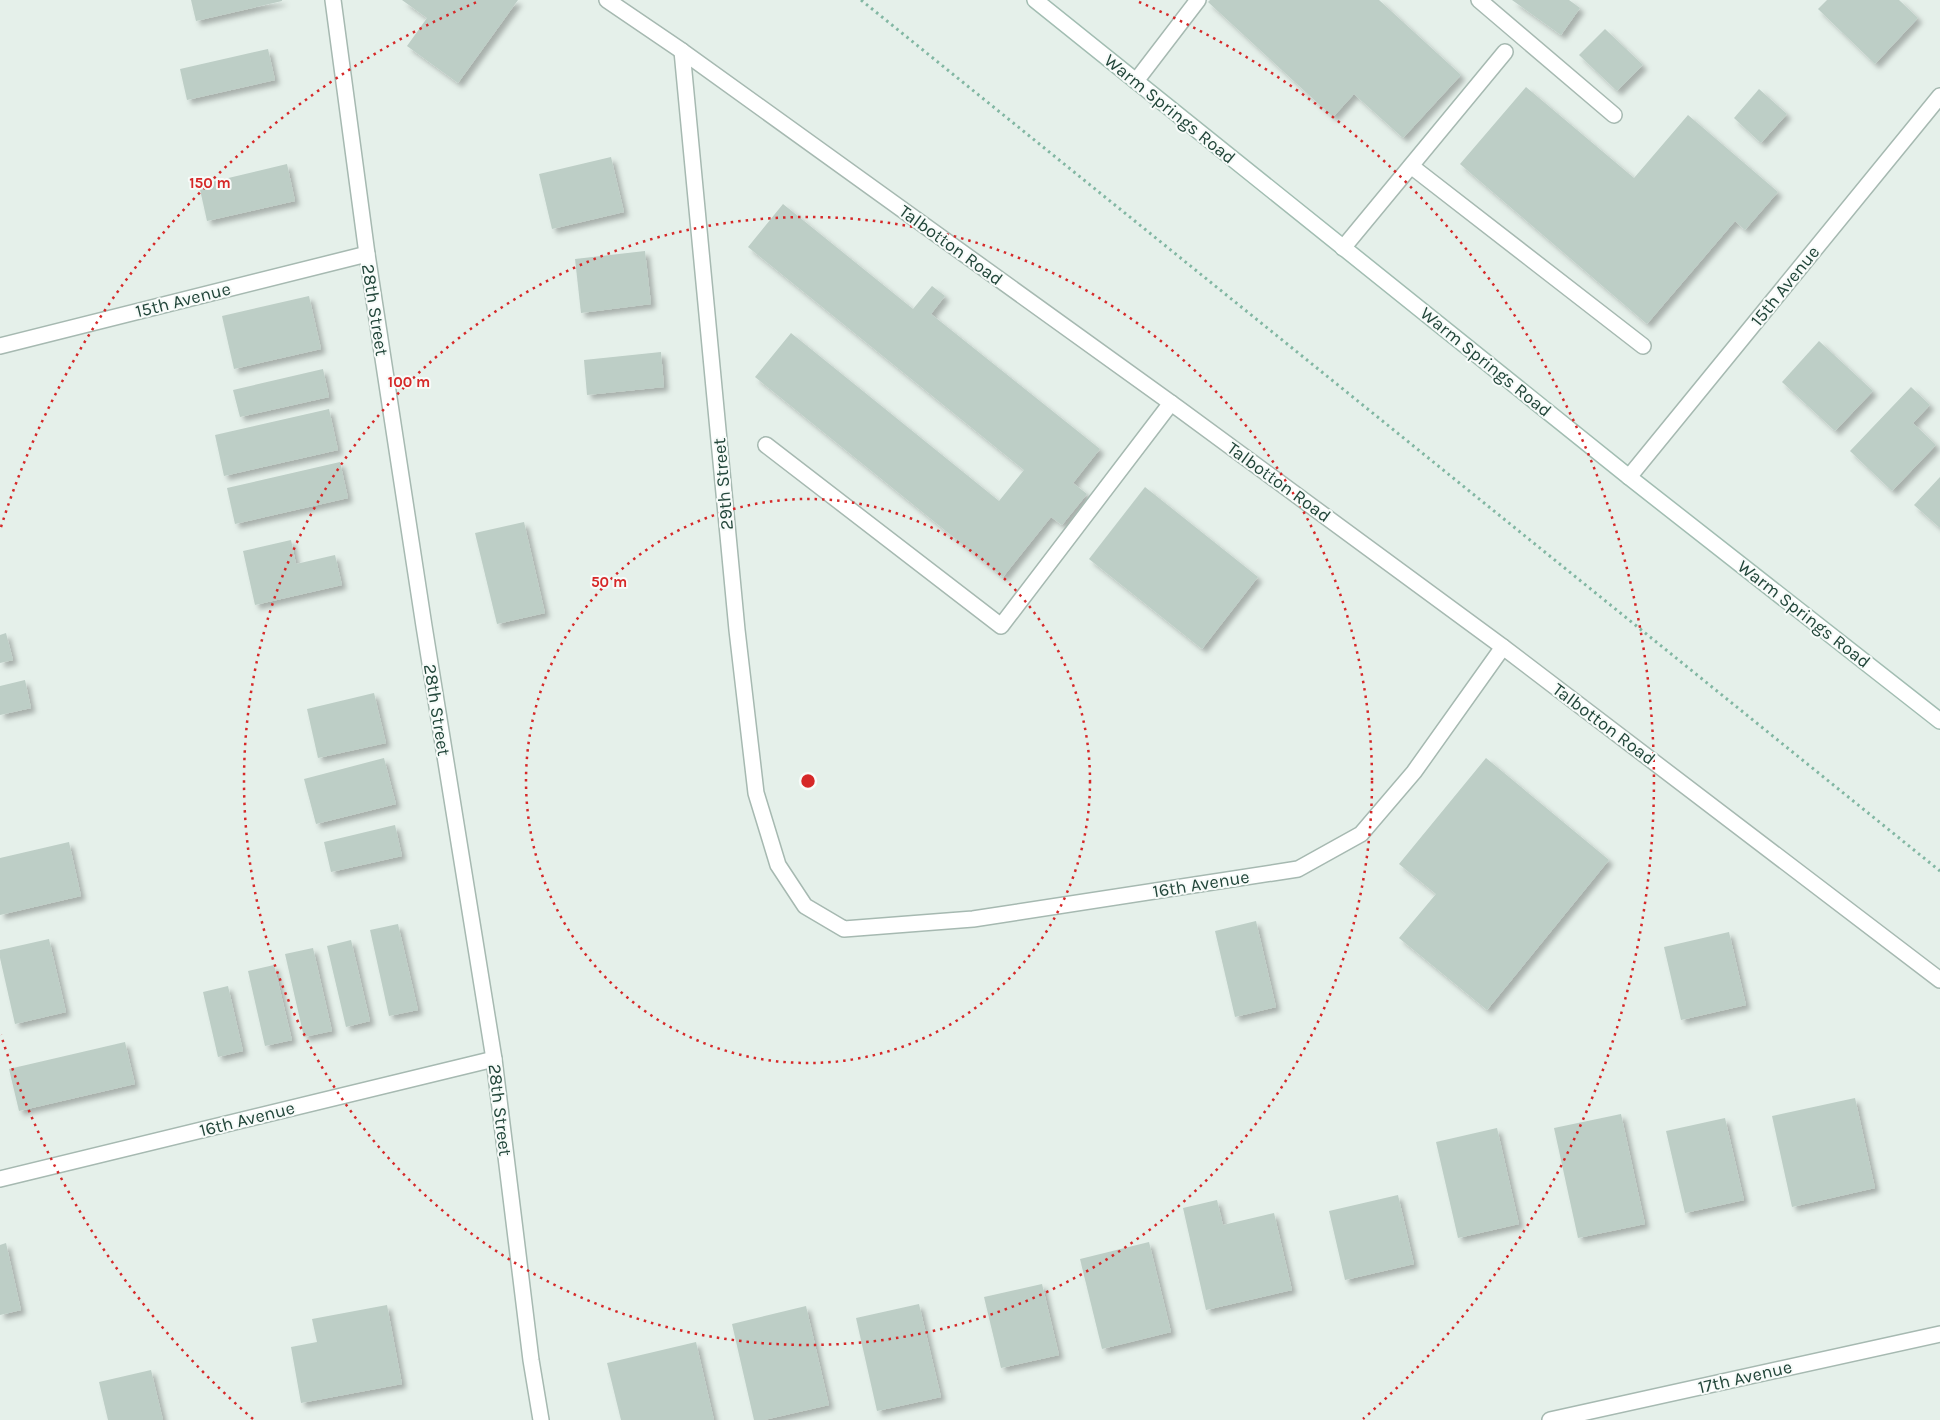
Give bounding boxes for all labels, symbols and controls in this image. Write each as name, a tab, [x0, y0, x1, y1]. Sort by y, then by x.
street label: Warm Springs Road	[1100, 49, 1240, 169]
text: 150 m	[189, 174, 231, 192]
street label: Talbotton Road	[895, 200, 1007, 290]
street label: 15th Avenue	[1746, 241, 1824, 331]
street label: 28th Street	[357, 262, 393, 358]
street label: 15th Avenue	[133, 278, 233, 322]
street label: Warm Springs Road	[1416, 302, 1556, 422]
text: 100 m	[388, 373, 430, 391]
street label: 29th Street	[708, 437, 738, 531]
street label: Talbotton Road	[1223, 437, 1335, 527]
street label: Warm Springs Road	[1733, 555, 1875, 673]
text: 50 m	[591, 573, 627, 591]
street label: 28th Street	[419, 662, 455, 758]
street label: Talbotton Road	[1548, 678, 1660, 770]
centre of rings	[799, 772, 817, 790]
street label: 16th Avenue	[1151, 866, 1251, 902]
street label: 28th Street	[483, 1063, 517, 1158]
street label: 16th Avenue	[197, 1097, 297, 1141]
street label: 17th Avenue	[1696, 1356, 1794, 1398]

